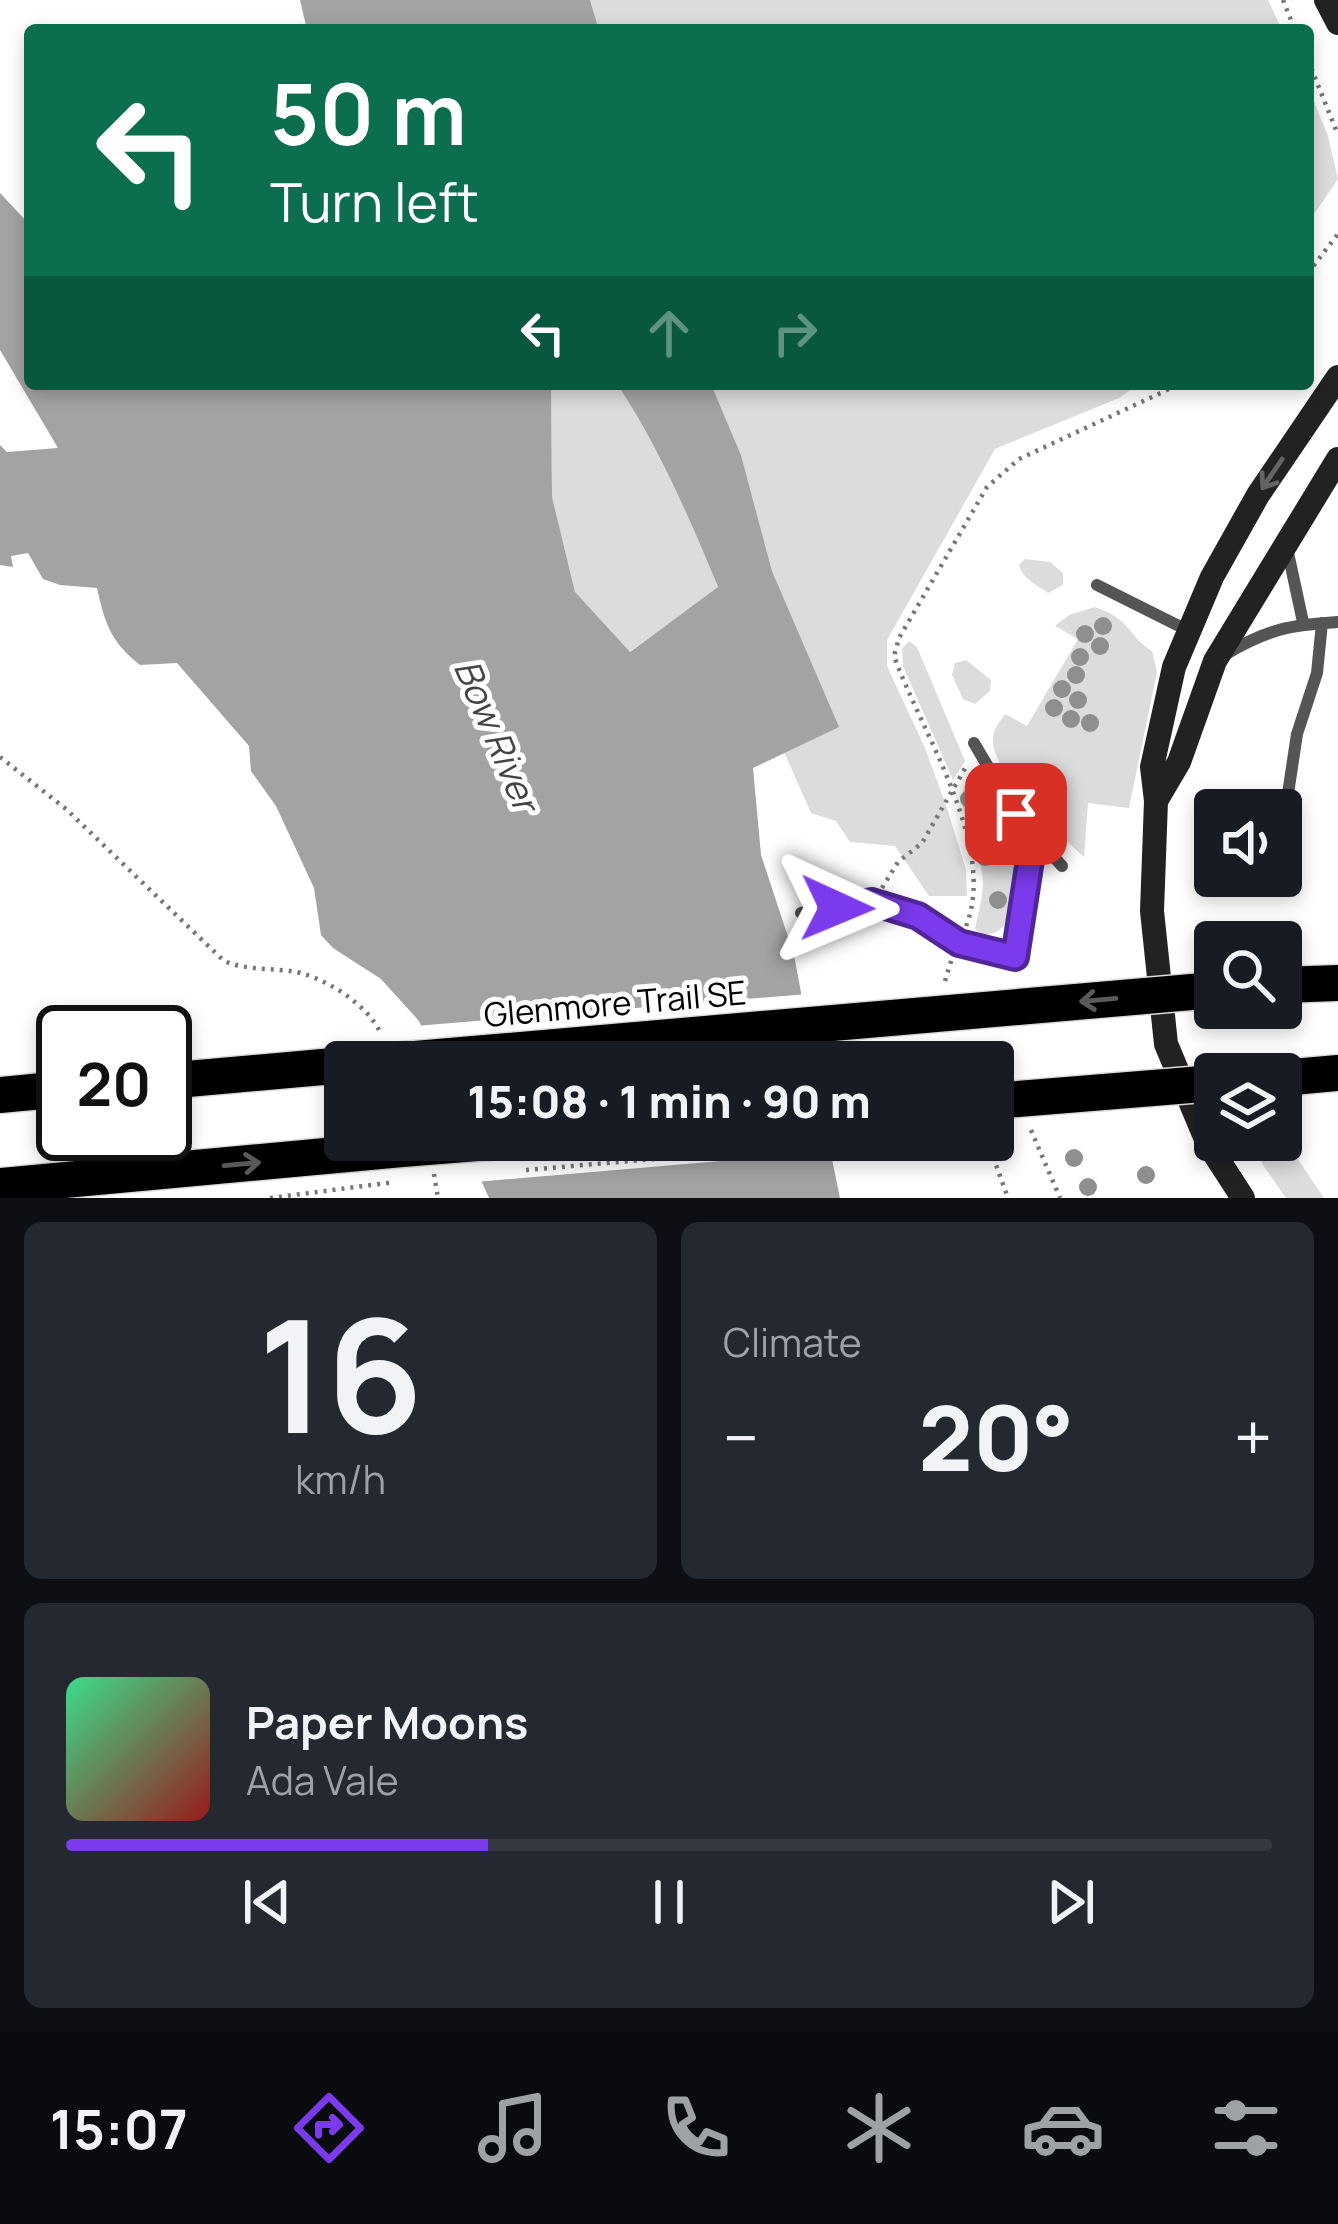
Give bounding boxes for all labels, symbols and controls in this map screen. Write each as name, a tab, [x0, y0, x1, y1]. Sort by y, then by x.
text: 50 m	[270, 55, 467, 170]
icon: left	[72, 72, 228, 228]
text: Turn left	[270, 164, 479, 238]
icon: left	[510, 300, 576, 366]
icon: ahead	[636, 300, 702, 366]
icon: right	[762, 300, 828, 366]
one-way arrow	[1260, 457, 1285, 490]
water label: Bow River	[443, 652, 552, 822]
pin	[965, 763, 1067, 865]
icon: arrive	[983, 781, 1049, 847]
map controls	[1194, 789, 1302, 1161]
button: sound	[1194, 789, 1302, 897]
position arrow	[774, 845, 900, 971]
button: search	[1194, 921, 1302, 1029]
street label: Glenmore Trail SE	[482, 969, 748, 1037]
one-way arrow	[1080, 989, 1119, 1012]
speed limit sign: 20	[36, 1005, 192, 1161]
button: layers	[1194, 1053, 1302, 1161]
text: 15:08 · 1 min · 90 m	[467, 1070, 871, 1132]
one-way arrow	[222, 1152, 261, 1175]
text: 16	[258, 1267, 423, 1480]
text: Climate	[723, 1315, 862, 1369]
text: 20°	[919, 1375, 1074, 1498]
text: −	[723, 1392, 759, 1482]
text: +	[1234, 1392, 1272, 1482]
text: km/h	[295, 1452, 386, 1506]
text: Paper Moons	[246, 1691, 528, 1753]
text: Ada Vale	[246, 1753, 399, 1807]
icon: previous	[234, 1869, 300, 1935]
icon: pause	[636, 1869, 702, 1935]
icon: next	[1038, 1869, 1104, 1935]
icon: directions	[287, 2086, 371, 2170]
icon: music	[471, 2086, 555, 2170]
icon: phone	[654, 2086, 738, 2170]
icon: climate	[837, 2086, 921, 2170]
icon: car	[1021, 2086, 1105, 2170]
icon: filters	[1204, 2086, 1288, 2170]
text: 15:07	[50, 2091, 188, 2165]

